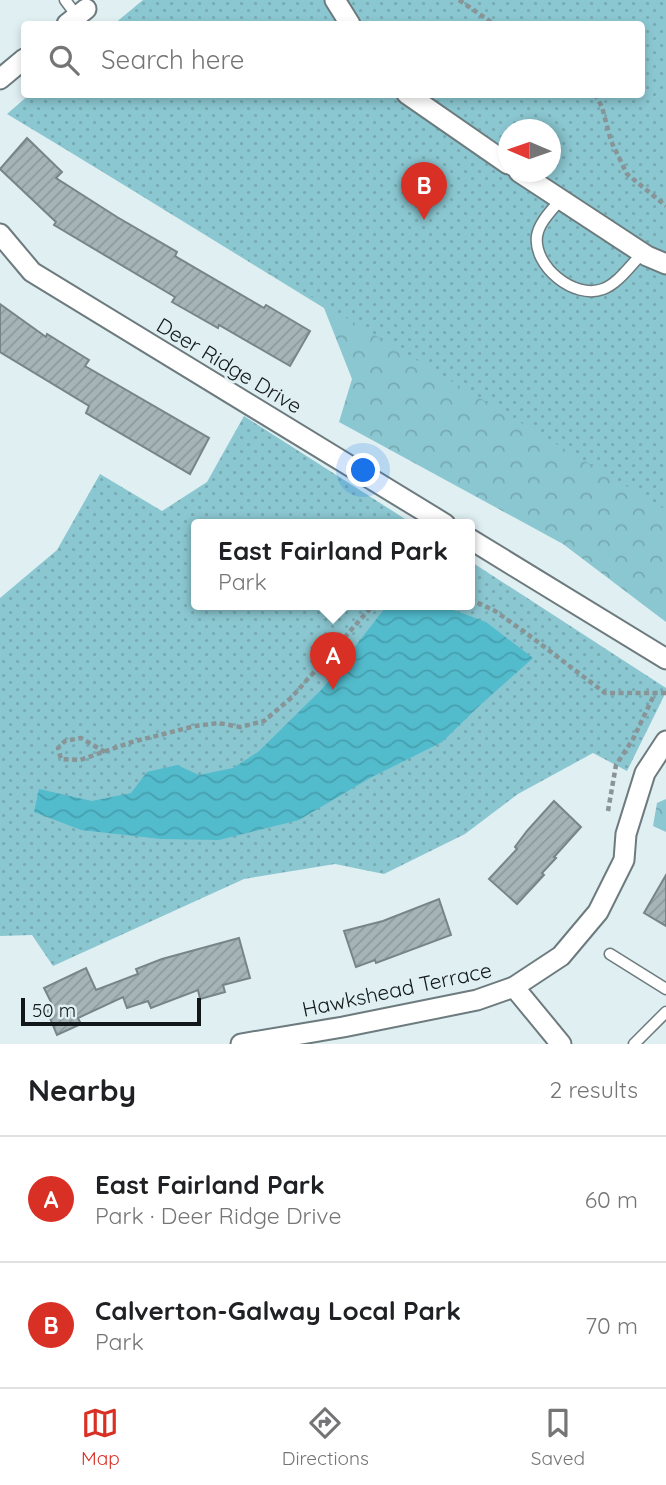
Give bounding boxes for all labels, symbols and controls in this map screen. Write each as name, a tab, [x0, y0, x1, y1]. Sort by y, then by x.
search box	[21, 21, 645, 98]
icon: search	[45, 41, 83, 79]
text: Search here	[101, 43, 245, 76]
north arrow	[498, 119, 561, 182]
pin: B	[401, 162, 447, 220]
street label: Deer Ridge Drive	[152, 312, 307, 419]
your location	[346, 453, 380, 487]
popup	[191, 519, 475, 610]
text: East Fairland Park	[218, 534, 448, 567]
text: Park	[218, 567, 267, 596]
pin: A	[310, 632, 356, 690]
street label: Hawkshead Terrace	[300, 956, 494, 1022]
scale bar	[21, 995, 201, 1027]
text: 50 m	[32, 998, 76, 1022]
text: Nearby	[28, 1071, 136, 1109]
text: 2 results	[549, 1075, 638, 1104]
text: East Fairland Park	[95, 1168, 325, 1201]
text: A	[44, 1185, 58, 1214]
text: 60 m	[585, 1185, 638, 1214]
text: Park · Deer Ridge Drive	[95, 1201, 341, 1230]
text: Calverton-Galway Local Park	[95, 1294, 461, 1327]
text: B	[43, 1311, 59, 1340]
text: 70 m	[585, 1311, 638, 1340]
text: Park	[95, 1327, 144, 1356]
tab: Map	[81, 1404, 120, 1470]
tab: Directions	[282, 1404, 369, 1470]
tab: Saved	[531, 1404, 585, 1470]

